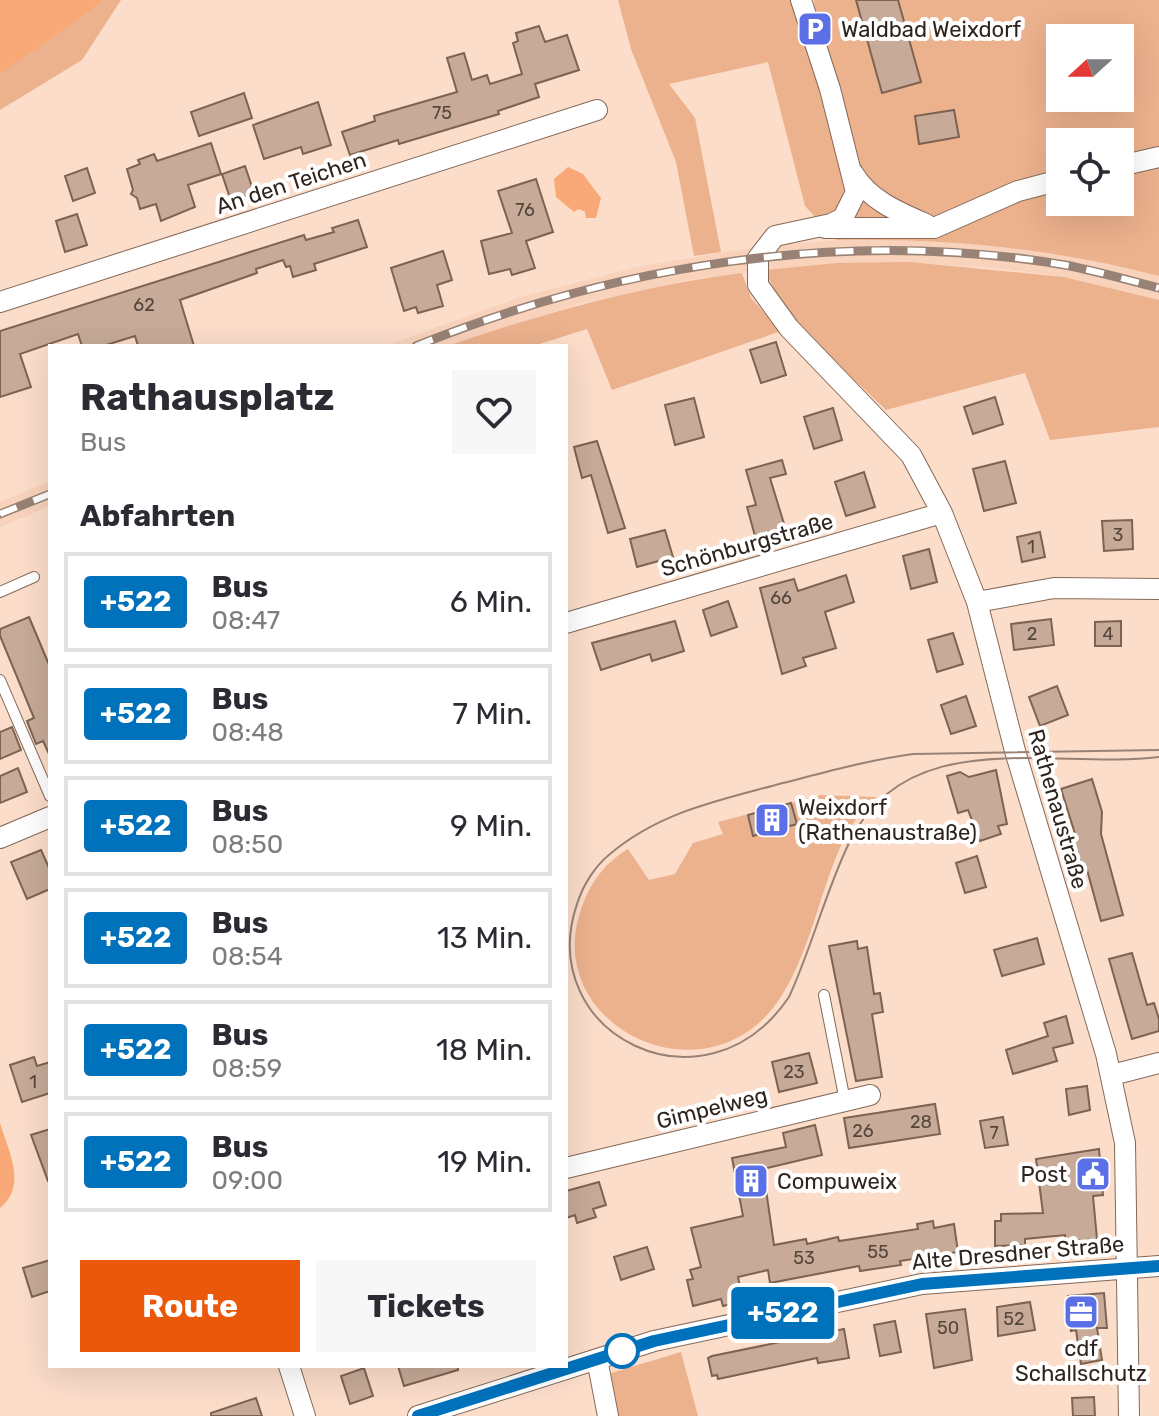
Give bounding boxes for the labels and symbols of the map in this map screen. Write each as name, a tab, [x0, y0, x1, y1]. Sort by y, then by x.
parking icon: Waldbad Weixdorf	[796, 10, 834, 48]
place label: Waldbad Weixdorf	[841, 16, 1022, 43]
north arrow	[1046, 24, 1134, 112]
house number: 75	[432, 102, 452, 124]
street label: An den Teichen	[212, 146, 370, 220]
house number: 76	[515, 199, 535, 221]
house number: 62	[133, 294, 155, 316]
street label: Schönburgstraße	[658, 507, 836, 583]
house number: 3	[1113, 524, 1123, 546]
house number: 1	[1027, 536, 1035, 558]
house number: 66	[770, 587, 792, 609]
house number: 2	[1027, 623, 1037, 645]
house number: 4	[1102, 623, 1114, 645]
street label: Rathenaustraße	[1022, 726, 1094, 892]
place label: Weixdorf (Rathenaustraße)	[798, 794, 977, 846]
building icon: Weixdorf (Rathenaustraße)	[753, 801, 791, 839]
house number: 23	[783, 1061, 805, 1083]
house number: 1	[29, 1071, 37, 1093]
street label: Gimpelweg	[654, 1081, 770, 1135]
house number: 28	[910, 1111, 932, 1133]
house number: 26	[852, 1120, 874, 1142]
house number: 7	[989, 1122, 999, 1144]
public building icon: Post	[1074, 1155, 1112, 1193]
place label: Post	[1021, 1161, 1067, 1188]
building icon: Compuweix	[732, 1162, 770, 1200]
place label: Compuweix	[777, 1168, 897, 1195]
street label: Alte Dresdner Straße	[911, 1230, 1125, 1276]
house number: 55	[867, 1241, 889, 1263]
house number: 53	[793, 1247, 815, 1269]
line badge: +522	[727, 1287, 839, 1339]
office icon: cdf Schallschutz	[1062, 1293, 1100, 1331]
house number: 52	[1003, 1308, 1025, 1330]
house number: 50	[937, 1317, 959, 1339]
unlabelled marker	[605, 1334, 639, 1368]
place label: cdf Schallschutz	[1015, 1335, 1147, 1387]

